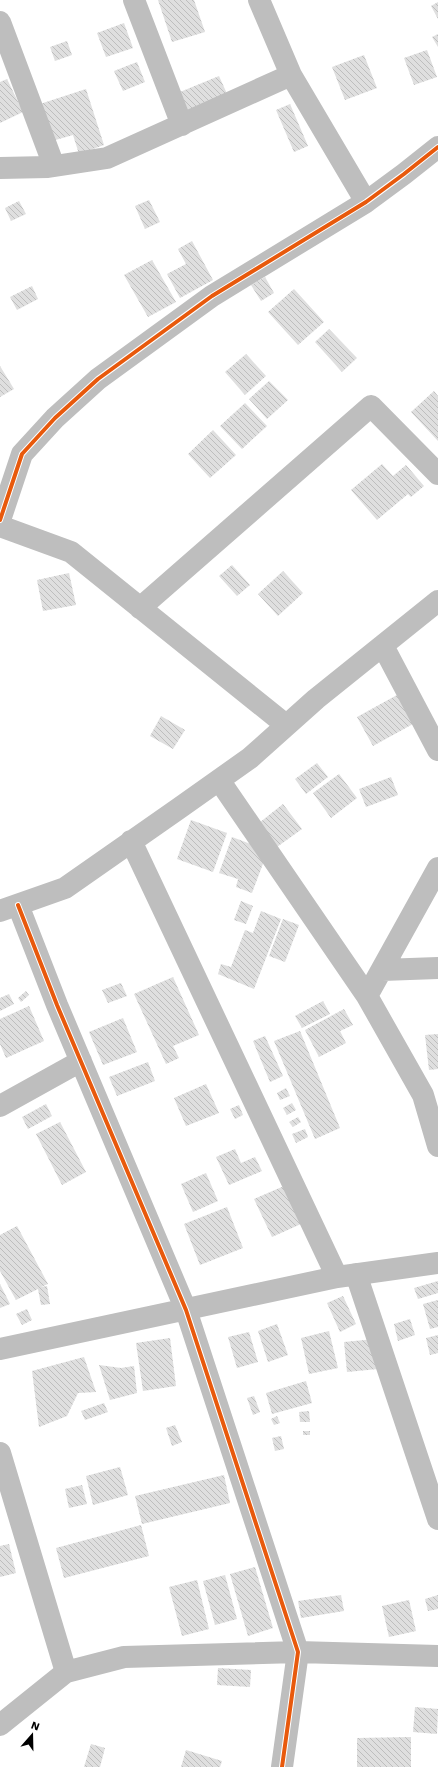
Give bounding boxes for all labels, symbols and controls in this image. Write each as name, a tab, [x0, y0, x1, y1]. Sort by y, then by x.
north arrow	[12, 1715, 52, 1755]
text: N	[29, 1719, 41, 1734]

